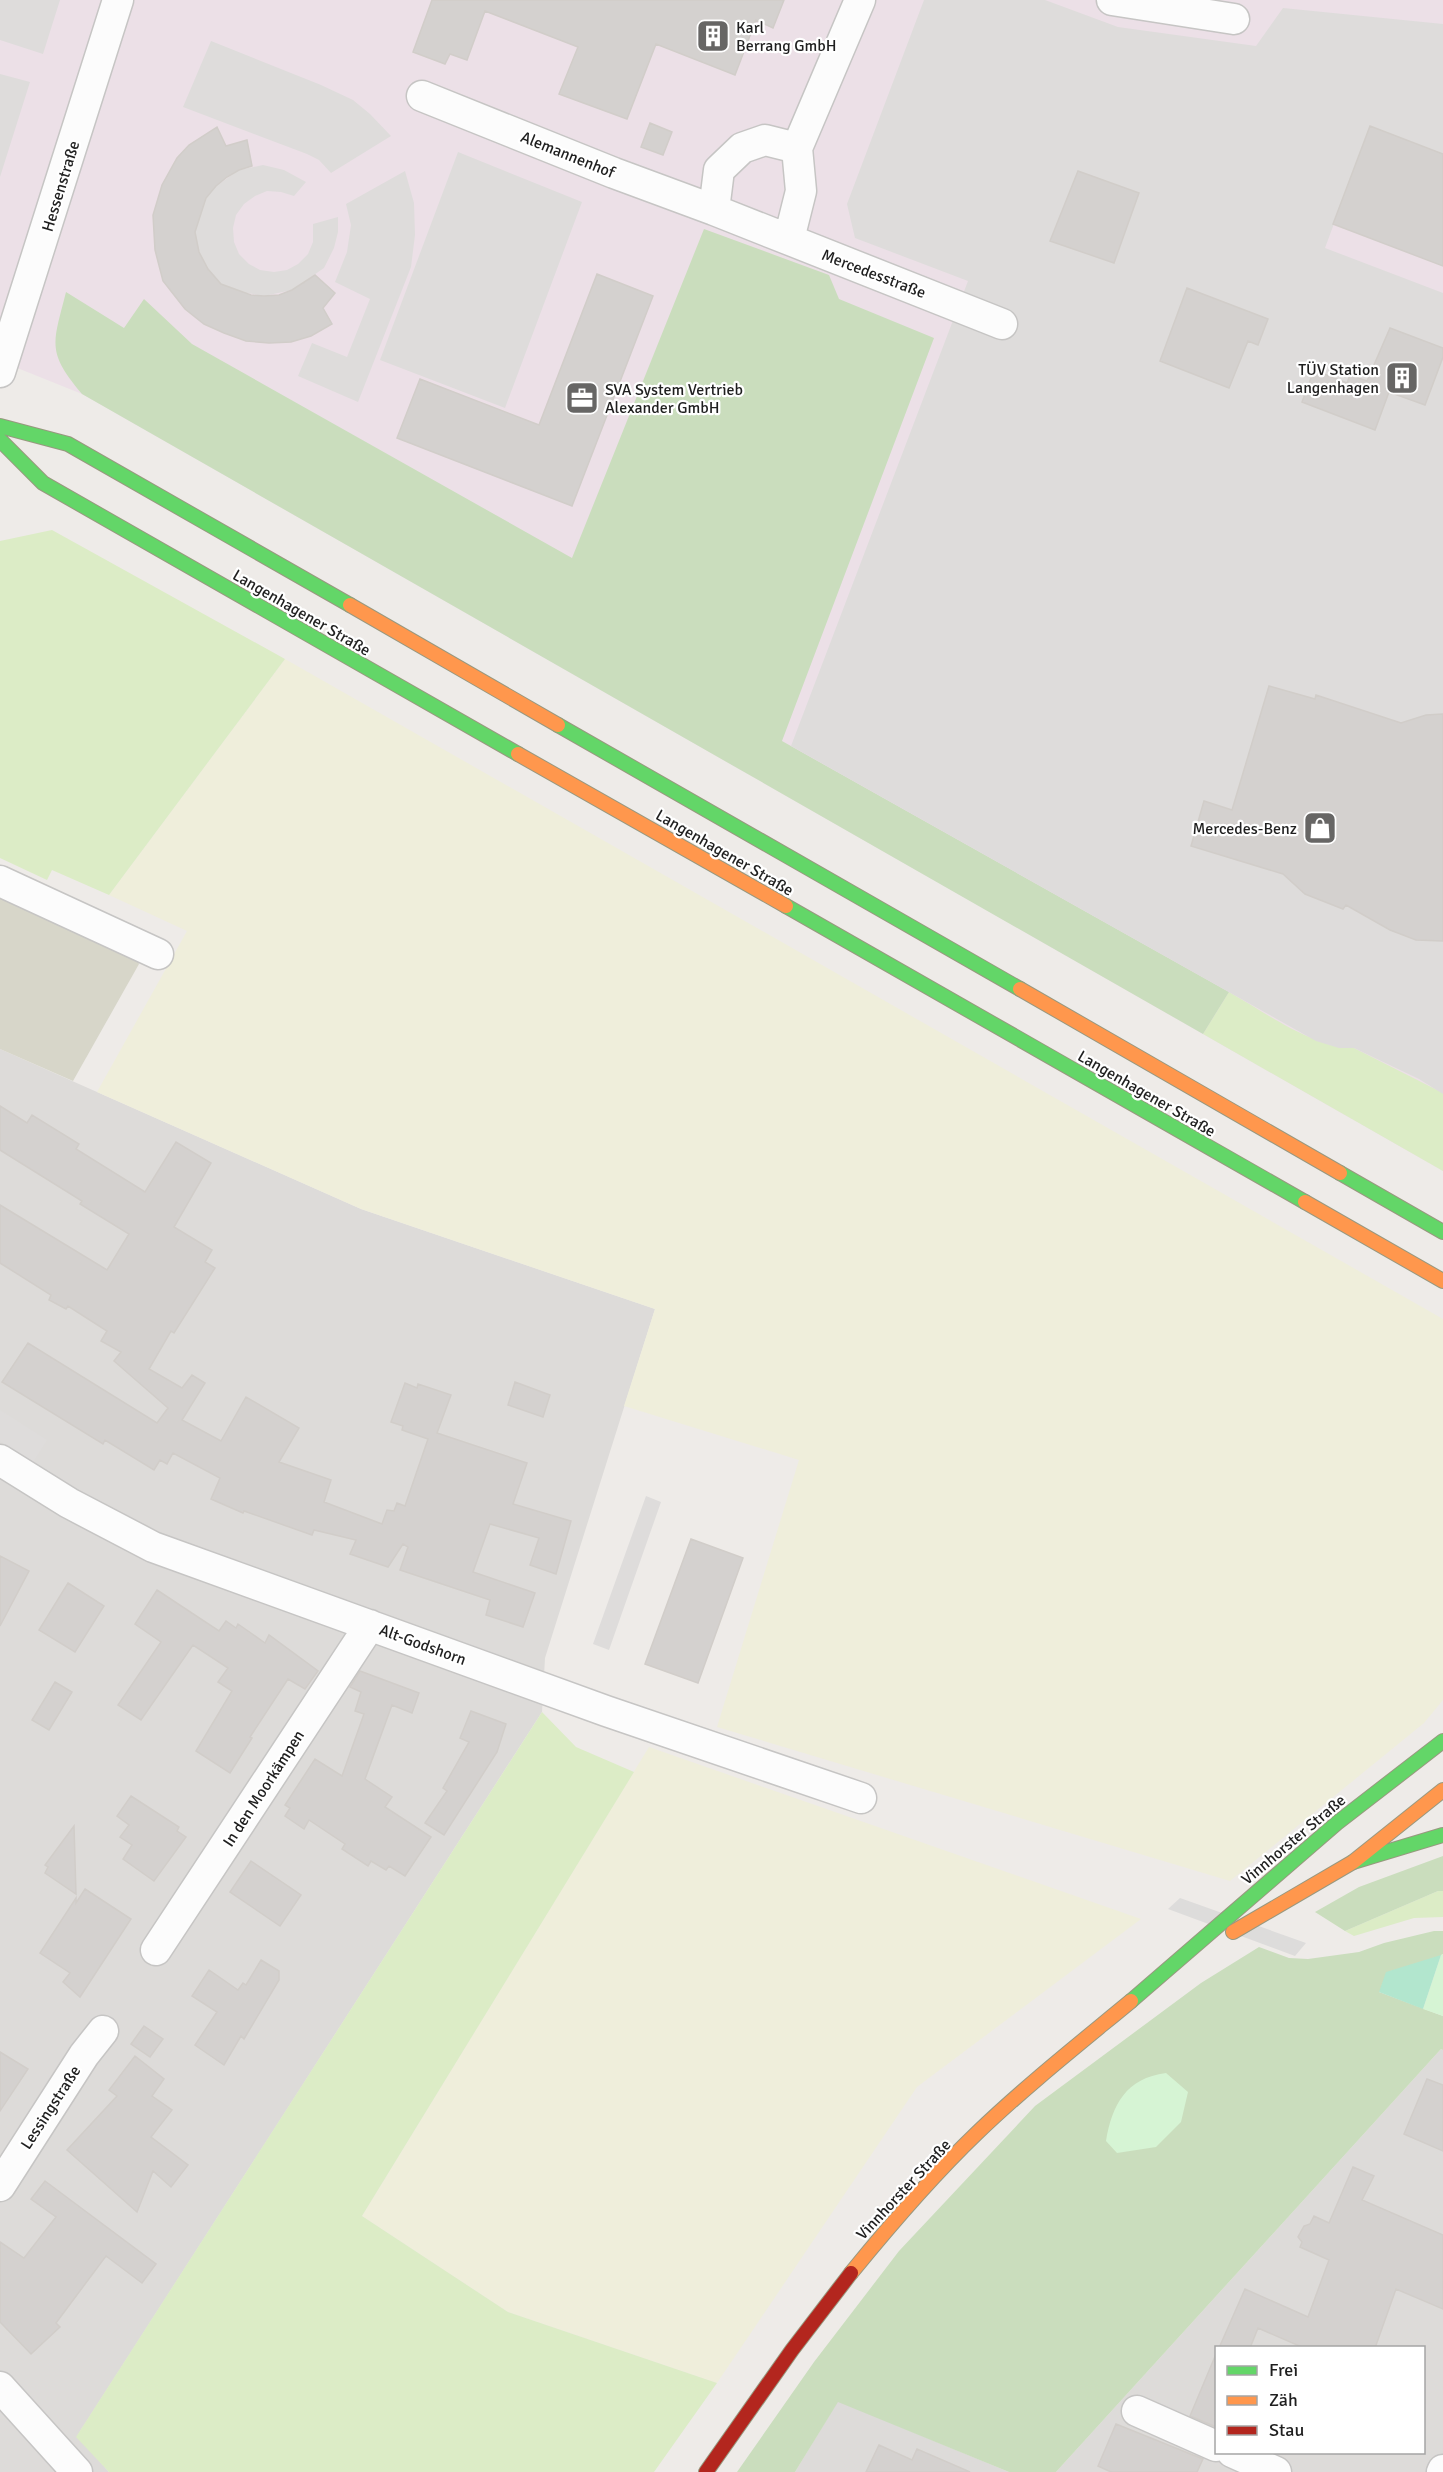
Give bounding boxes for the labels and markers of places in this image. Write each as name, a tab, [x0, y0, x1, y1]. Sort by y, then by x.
building icon: Karl Berrang GmbH	[695, 18, 731, 54]
place label: Karl Berrang GmbH	[736, 18, 836, 56]
place label: TÜV Station Langenhagen	[1287, 360, 1379, 398]
building icon: TÜV Station Langenhagen	[1384, 360, 1420, 396]
office icon: SVA System Vertrieb Alexander GmbH	[564, 380, 600, 416]
place label: SVA System Vertrieb Alexander GmbH	[605, 380, 743, 418]
shop icon: Mercedes-Benz	[1302, 810, 1338, 846]
place label: Mercedes-Benz	[1192, 819, 1297, 839]

